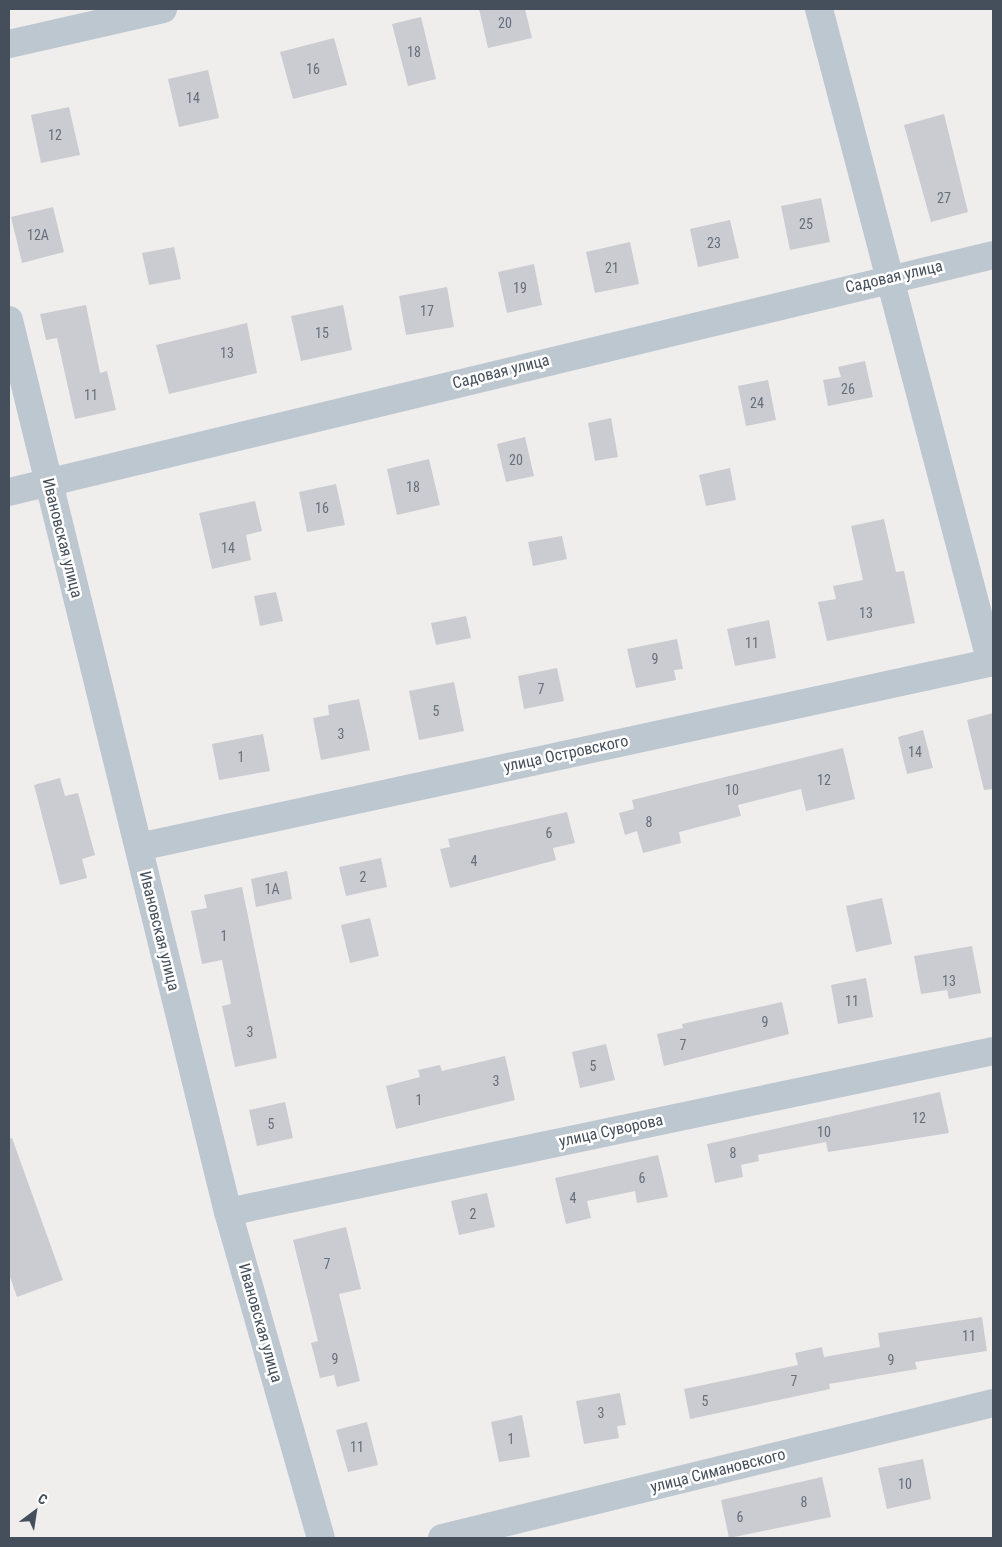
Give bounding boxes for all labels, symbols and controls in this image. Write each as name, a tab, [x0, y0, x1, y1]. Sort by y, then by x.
house number: 20	[498, 15, 512, 31]
house number: 18	[407, 44, 421, 60]
house number: 16	[306, 61, 320, 77]
house number: 14	[186, 90, 200, 106]
house number: 12	[48, 127, 62, 143]
house number: 27	[937, 190, 951, 206]
house number: 25	[799, 216, 813, 232]
house number: 12А	[27, 227, 49, 243]
house number: 23	[707, 235, 721, 251]
street label: Садовая улица	[844, 256, 944, 298]
house number: 21	[605, 260, 619, 276]
house number: 19	[513, 280, 527, 296]
house number: 17	[420, 303, 434, 319]
house number: 15	[315, 325, 329, 341]
house number: 13	[220, 345, 234, 361]
street label: Садовая улица	[451, 351, 551, 393]
house number: 26	[841, 381, 855, 397]
house number: 11	[84, 387, 98, 403]
house number: 24	[750, 395, 764, 411]
house number: 20	[509, 452, 523, 468]
street label: Ивановская улица	[38, 476, 86, 600]
house number: 18	[406, 479, 420, 495]
house number: 16	[315, 500, 329, 516]
house number: 14	[221, 540, 235, 556]
house number: 13	[859, 605, 873, 621]
house number: 11	[745, 635, 759, 651]
house number: 9	[652, 651, 658, 667]
house number: 7	[538, 681, 544, 697]
house number: 5	[433, 703, 439, 719]
house number: 3	[338, 726, 344, 742]
street label: улица Островского	[502, 731, 630, 777]
house number: 14	[908, 744, 922, 760]
house number: 1	[238, 749, 244, 765]
house number: 12	[817, 772, 831, 788]
house number: 10	[725, 782, 739, 798]
house number: 8	[646, 814, 652, 830]
house number: 6	[546, 825, 552, 841]
house number: 4	[471, 853, 477, 869]
street label: Ивановская улица	[135, 869, 183, 993]
house number: 2	[360, 869, 366, 885]
house number: 1А	[265, 881, 279, 897]
house number: 1	[221, 928, 227, 944]
house number: 13	[942, 973, 956, 989]
house number: 11	[845, 993, 859, 1009]
house number: 9	[762, 1014, 768, 1030]
house number: 3	[247, 1024, 253, 1040]
house number: 7	[680, 1037, 686, 1053]
house number: 5	[590, 1058, 596, 1074]
house number: 3	[493, 1073, 499, 1089]
house number: 1	[416, 1092, 422, 1108]
house number: 12	[912, 1110, 926, 1126]
street label: улица Суворова	[557, 1111, 665, 1151]
house number: 5	[268, 1116, 274, 1132]
house number: 10	[817, 1124, 831, 1140]
house number: 8	[730, 1145, 736, 1161]
house number: 6	[639, 1170, 645, 1186]
house number: 4	[570, 1190, 576, 1206]
house number: 2	[470, 1206, 476, 1222]
house number: 7	[324, 1256, 330, 1272]
street label: Ивановская улица	[234, 1261, 286, 1385]
house number: 11	[962, 1328, 976, 1344]
house number: 9	[332, 1351, 338, 1367]
house number: 9	[888, 1352, 894, 1368]
house number: 7	[791, 1373, 797, 1389]
house number: 5	[702, 1393, 708, 1409]
house number: 3	[598, 1405, 604, 1421]
house number: 1	[508, 1431, 514, 1447]
house number: 11	[350, 1439, 364, 1455]
street label: улица Симановского	[648, 1445, 788, 1497]
house number: 10	[898, 1476, 912, 1492]
north arrow	[10, 1487, 60, 1537]
text: С	[35, 1490, 50, 1508]
house number: 8	[801, 1494, 807, 1510]
house number: 6	[737, 1509, 743, 1525]

